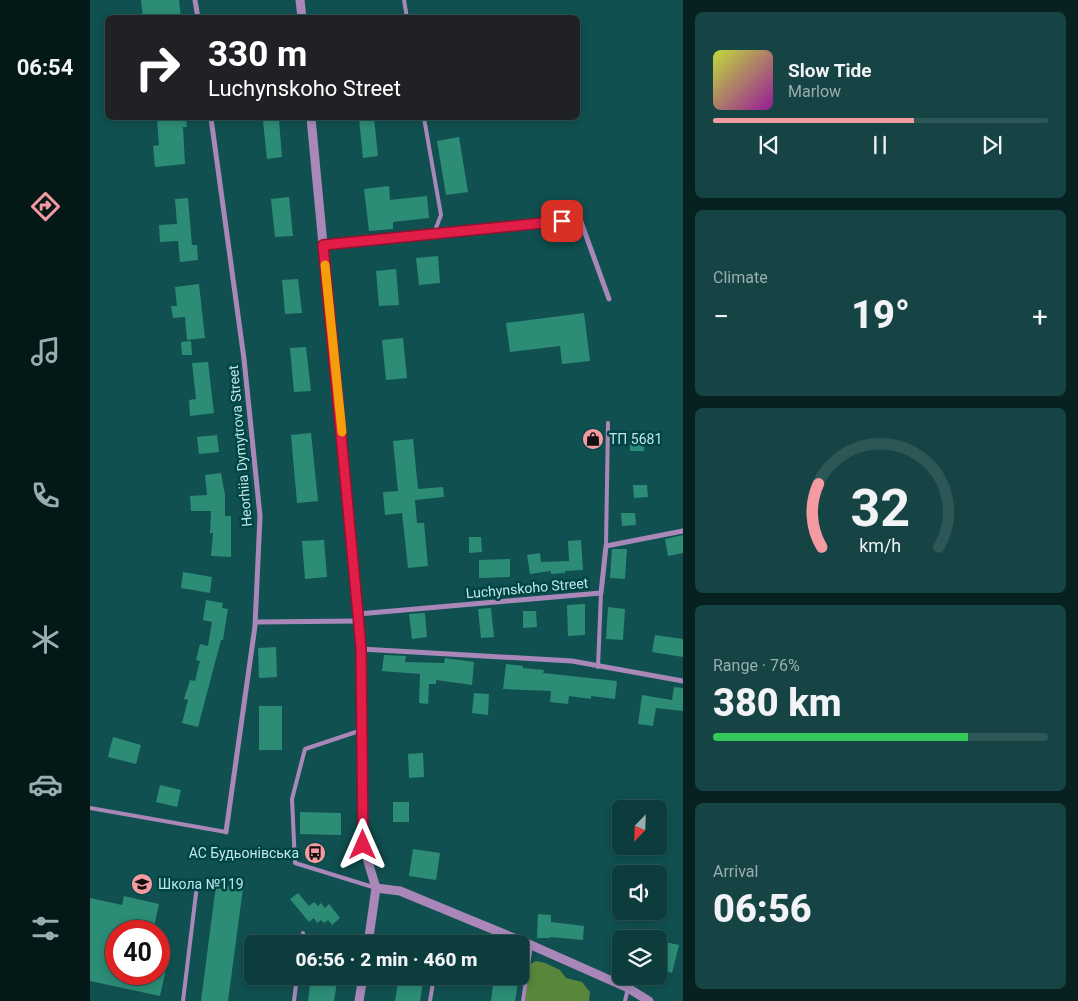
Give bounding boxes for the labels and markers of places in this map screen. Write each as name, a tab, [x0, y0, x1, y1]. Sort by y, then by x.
pin	[541, 200, 583, 242]
shop icon: ТП 5681	[581, 427, 605, 451]
place label: ТП 5681	[609, 431, 662, 447]
bus stop icon: АС Будьонівська	[303, 841, 327, 865]
place label: АС Будьонівська	[189, 845, 299, 861]
school or university icon: Школа №119	[130, 872, 154, 896]
place label: Школа №119	[158, 876, 244, 892]

